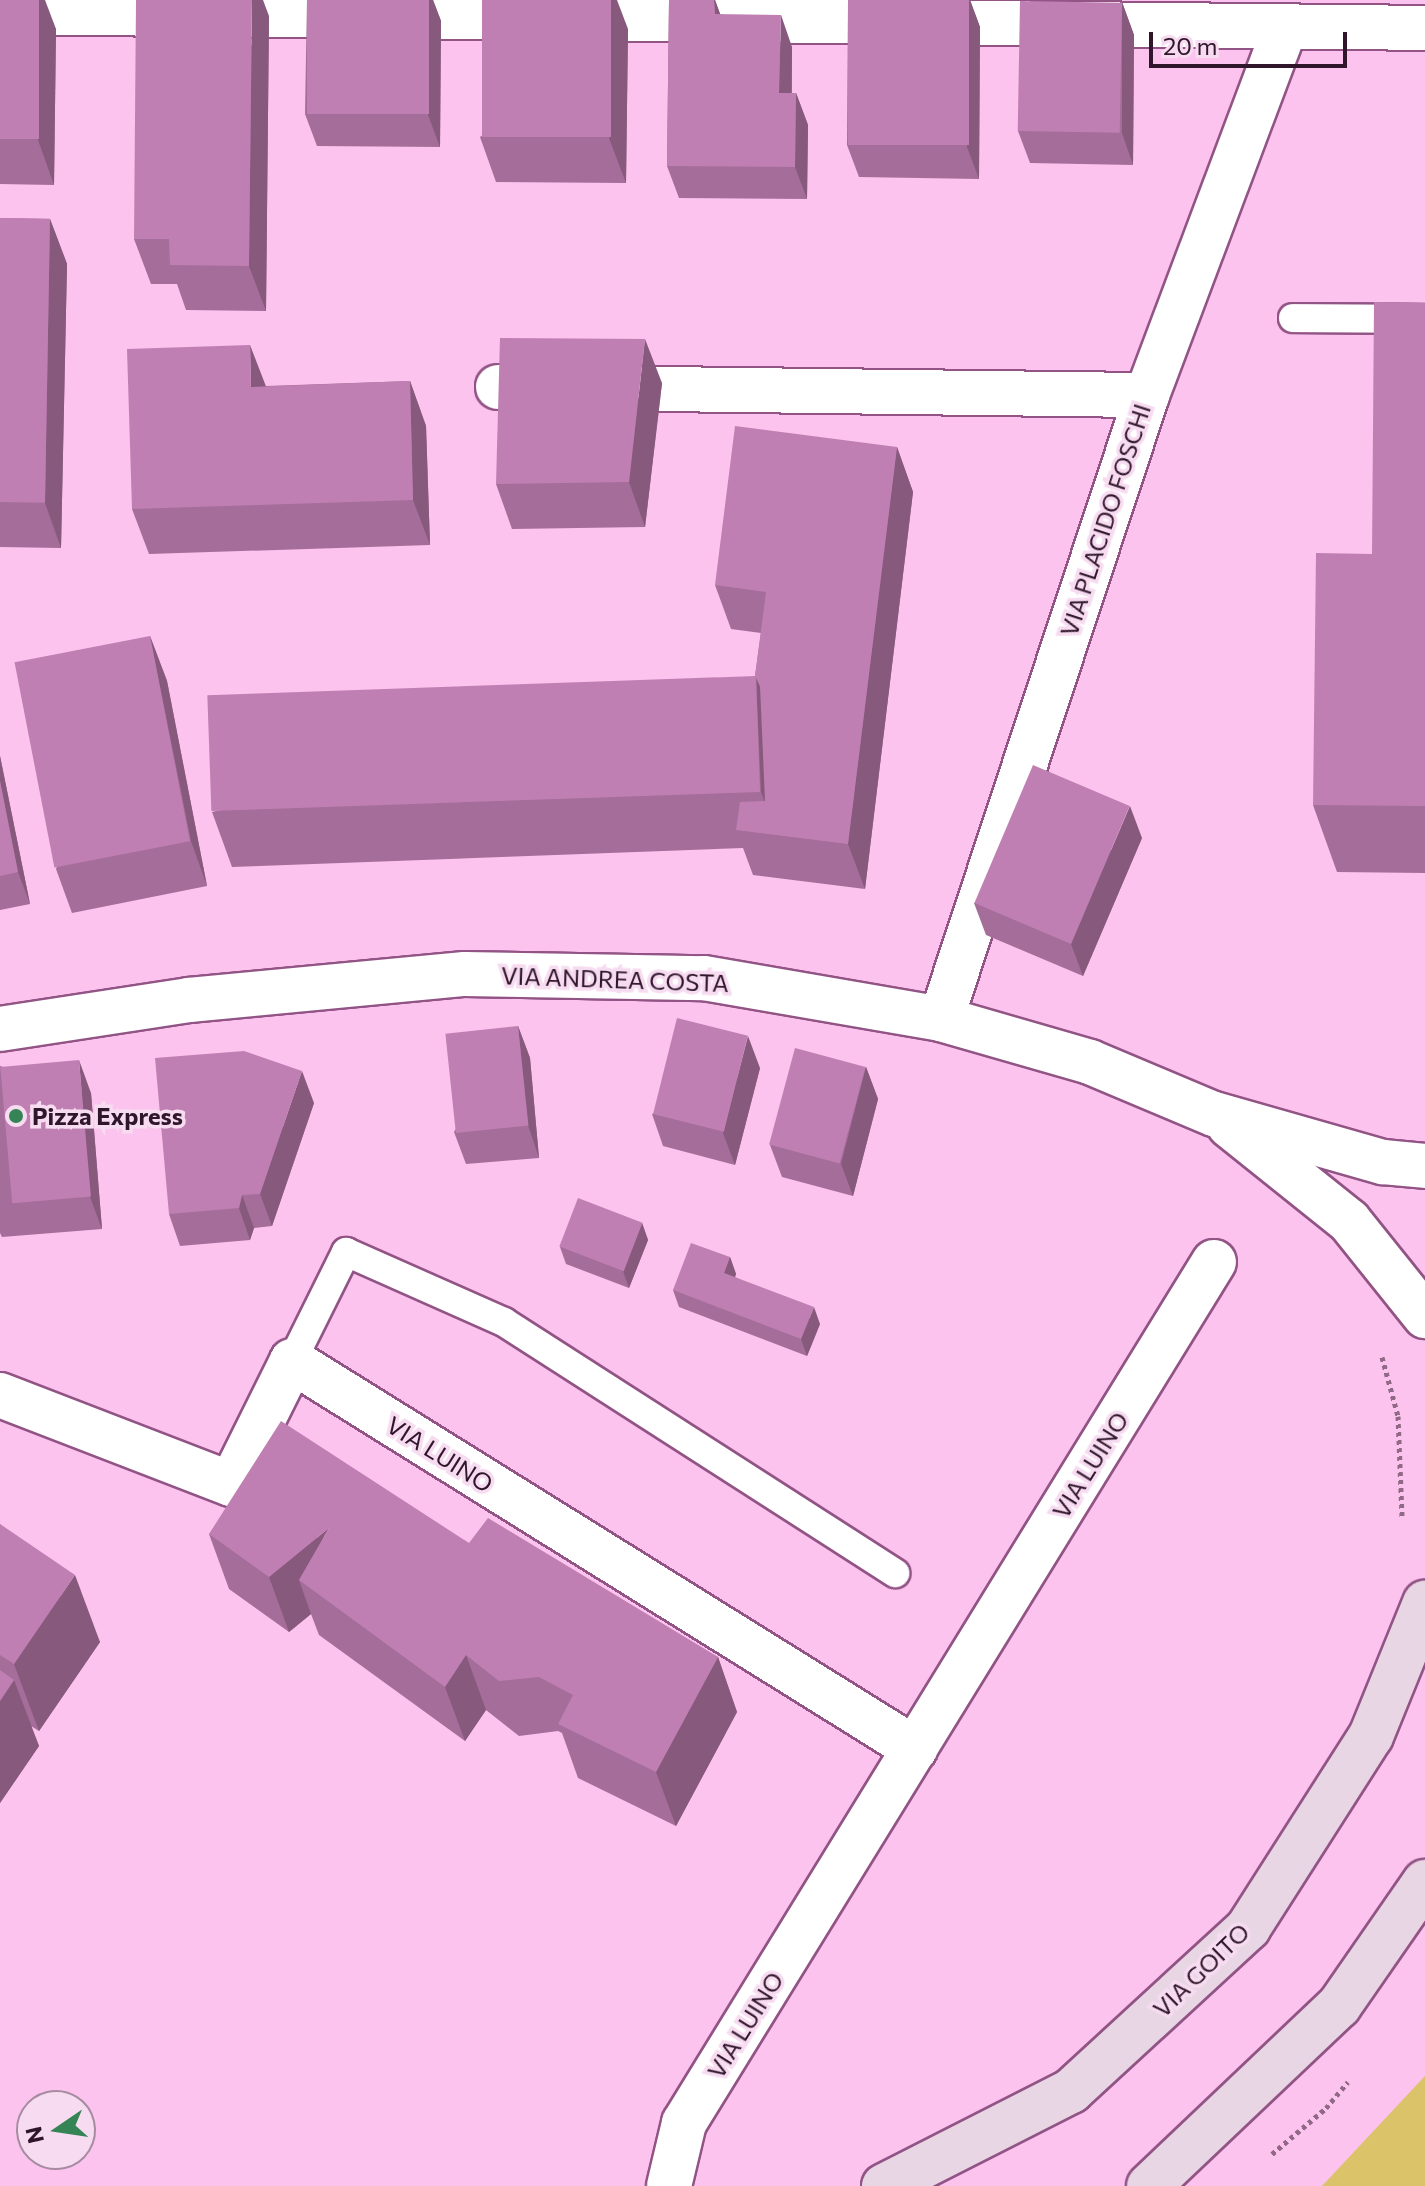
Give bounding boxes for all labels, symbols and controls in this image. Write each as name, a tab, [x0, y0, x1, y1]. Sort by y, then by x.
scale bar	[1153, 16, 1351, 66]
text: 20 m	[1163, 31, 1217, 60]
street label: VIA PLACIDO FOSCHI	[1054, 400, 1156, 640]
street label: VIA ANDREA COSTA	[501, 961, 729, 997]
place label: Pizza Express	[32, 1102, 183, 1130]
marker: Pizza Express	[7, 1107, 25, 1125]
street label: VIA LUINO	[1046, 1407, 1134, 1523]
street label: VIA LUINO	[382, 1410, 498, 1498]
street label: VIA GOITO	[1147, 1917, 1255, 2023]
street label: VIA LUINO	[701, 1967, 789, 2083]
north arrow	[16, 2090, 96, 2170]
text: N	[19, 2124, 49, 2146]

